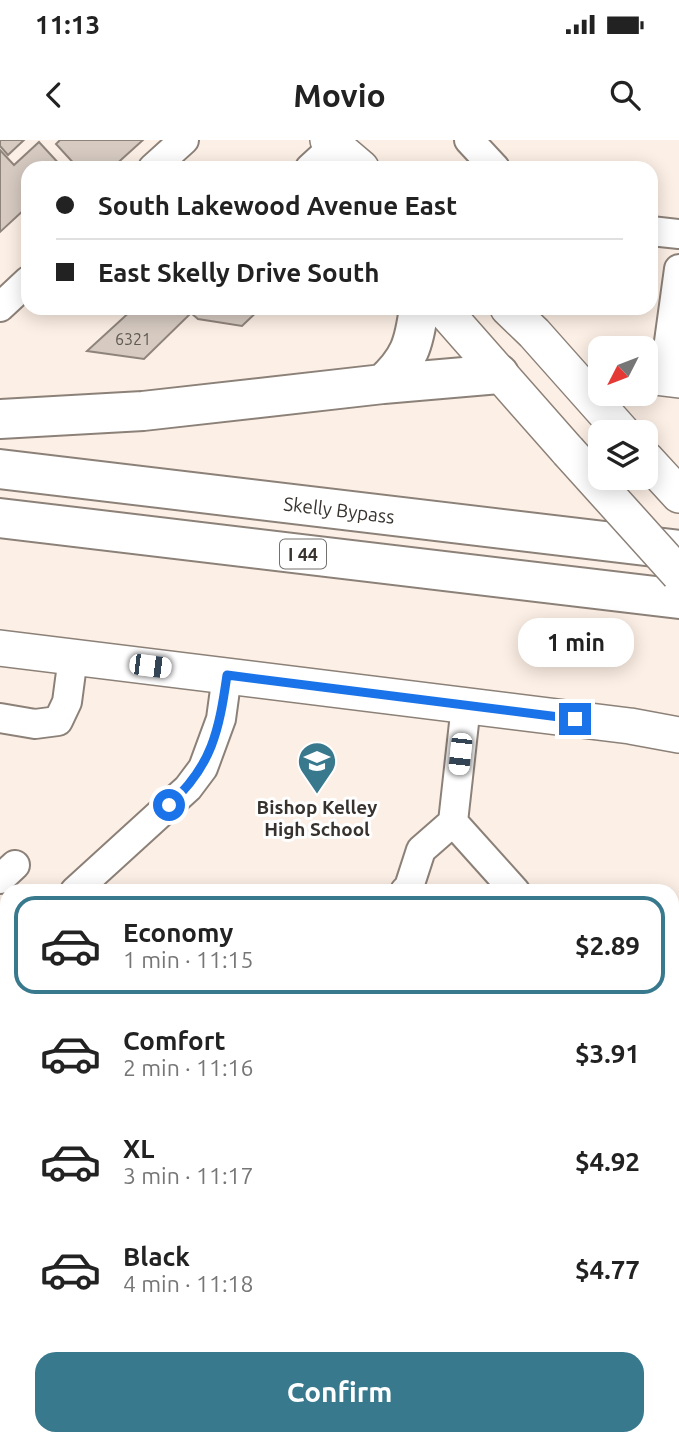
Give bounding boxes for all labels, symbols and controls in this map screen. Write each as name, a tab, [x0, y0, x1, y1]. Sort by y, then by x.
text: 11:13	[35, 10, 100, 39]
icon: back	[35, 76, 73, 114]
icon: search	[606, 76, 644, 114]
text: Movio	[293, 77, 386, 113]
text: South Lakewood Avenue East	[98, 191, 457, 220]
text: East Skelly Drive South	[98, 258, 379, 287]
house number: 6321	[115, 330, 151, 348]
north arrow	[588, 336, 658, 406]
map controls	[588, 336, 658, 490]
button: layers	[588, 420, 658, 490]
street label: Skelly Bypass	[282, 492, 396, 528]
road number: I 44	[280, 540, 326, 568]
callout: 1 min	[517, 617, 633, 666]
text: 1 min	[547, 630, 605, 655]
car	[128, 653, 173, 679]
route end	[559, 703, 591, 735]
car	[448, 732, 473, 776]
school or university icon: Bishop Kelley High School	[296, 740, 338, 795]
route start	[153, 789, 185, 821]
place label: Bishop Kelley High School	[257, 796, 377, 840]
icon: car	[39, 914, 102, 977]
text: Economy	[123, 918, 233, 947]
text: $2.89	[575, 931, 640, 960]
text: 1 min · 11:15	[123, 947, 254, 972]
icon: car	[39, 1022, 102, 1085]
text: Comfort	[123, 1026, 226, 1055]
text: $3.91	[575, 1039, 640, 1068]
text: 2 min · 11:16	[123, 1055, 254, 1080]
icon: car	[39, 1130, 102, 1193]
text: XL	[123, 1134, 154, 1163]
text: $4.92	[575, 1147, 640, 1176]
text: 3 min · 11:17	[123, 1163, 254, 1188]
icon: car	[39, 1238, 102, 1301]
text: Black	[123, 1242, 190, 1271]
text: $4.77	[575, 1255, 640, 1284]
text: 4 min · 11:18	[123, 1271, 254, 1296]
button: Confirm	[35, 1352, 644, 1432]

